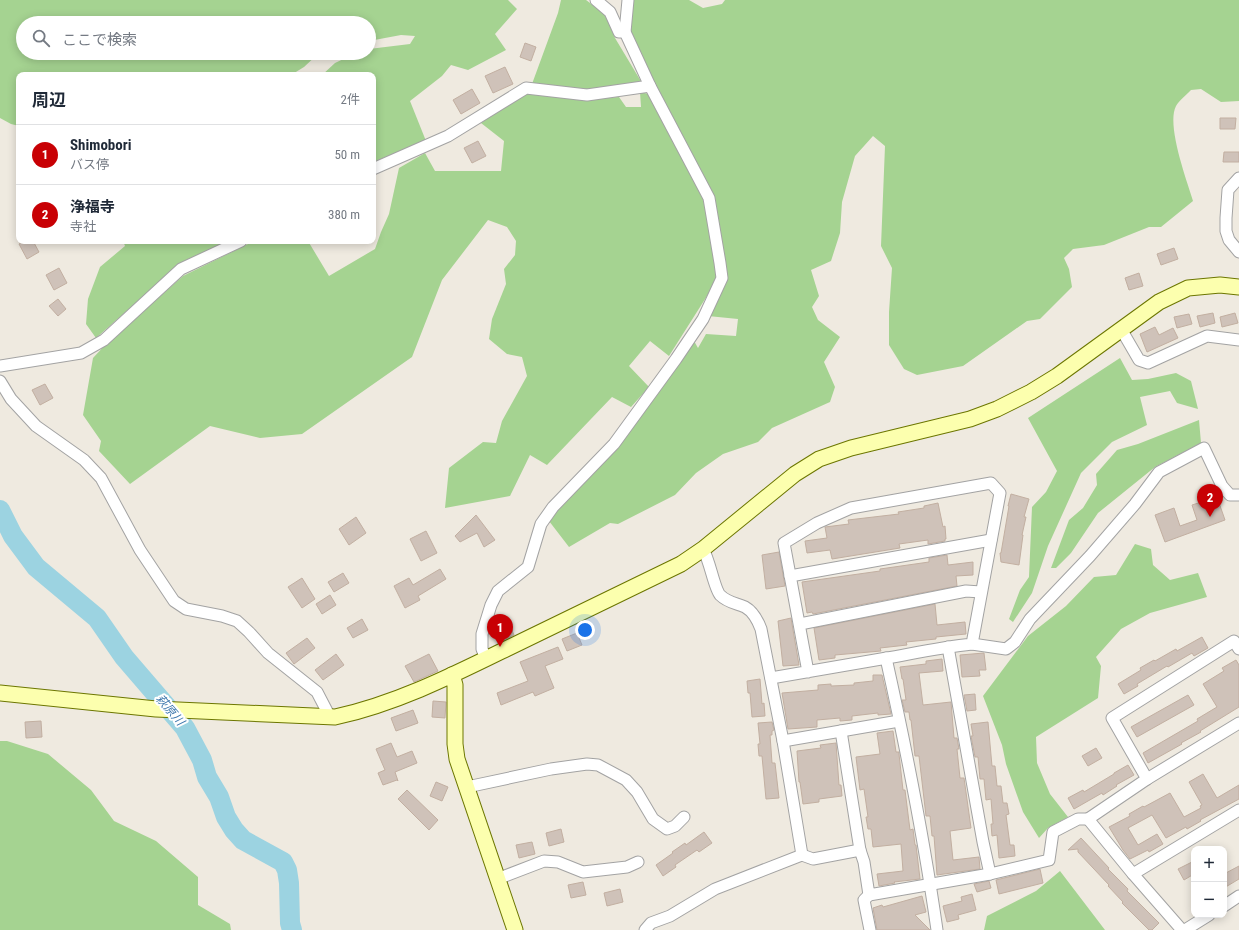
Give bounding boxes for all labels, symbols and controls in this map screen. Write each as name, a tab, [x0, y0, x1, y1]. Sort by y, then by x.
search box	[16, 16, 376, 60]
icon: search	[30, 27, 52, 49]
text: ここで検索	[62, 31, 137, 49]
text: 周辺	[32, 90, 66, 110]
text: 2件	[341, 92, 360, 107]
text: Shimobori	[70, 136, 131, 154]
text: 1	[42, 147, 48, 162]
text: 50 m	[334, 147, 360, 162]
text: バス停	[70, 157, 109, 172]
text: 浄福寺	[70, 198, 115, 216]
text: 2	[42, 207, 48, 222]
text: 380 m	[328, 207, 360, 222]
text: 寺社	[70, 219, 96, 234]
pin: 2	[1197, 484, 1223, 517]
pin: 1	[487, 614, 513, 647]
your location	[575, 620, 595, 640]
water label: 萩原川	[153, 692, 188, 730]
map controls	[1191, 846, 1227, 918]
button: +	[1191, 846, 1227, 882]
button: −	[1191, 882, 1227, 918]

